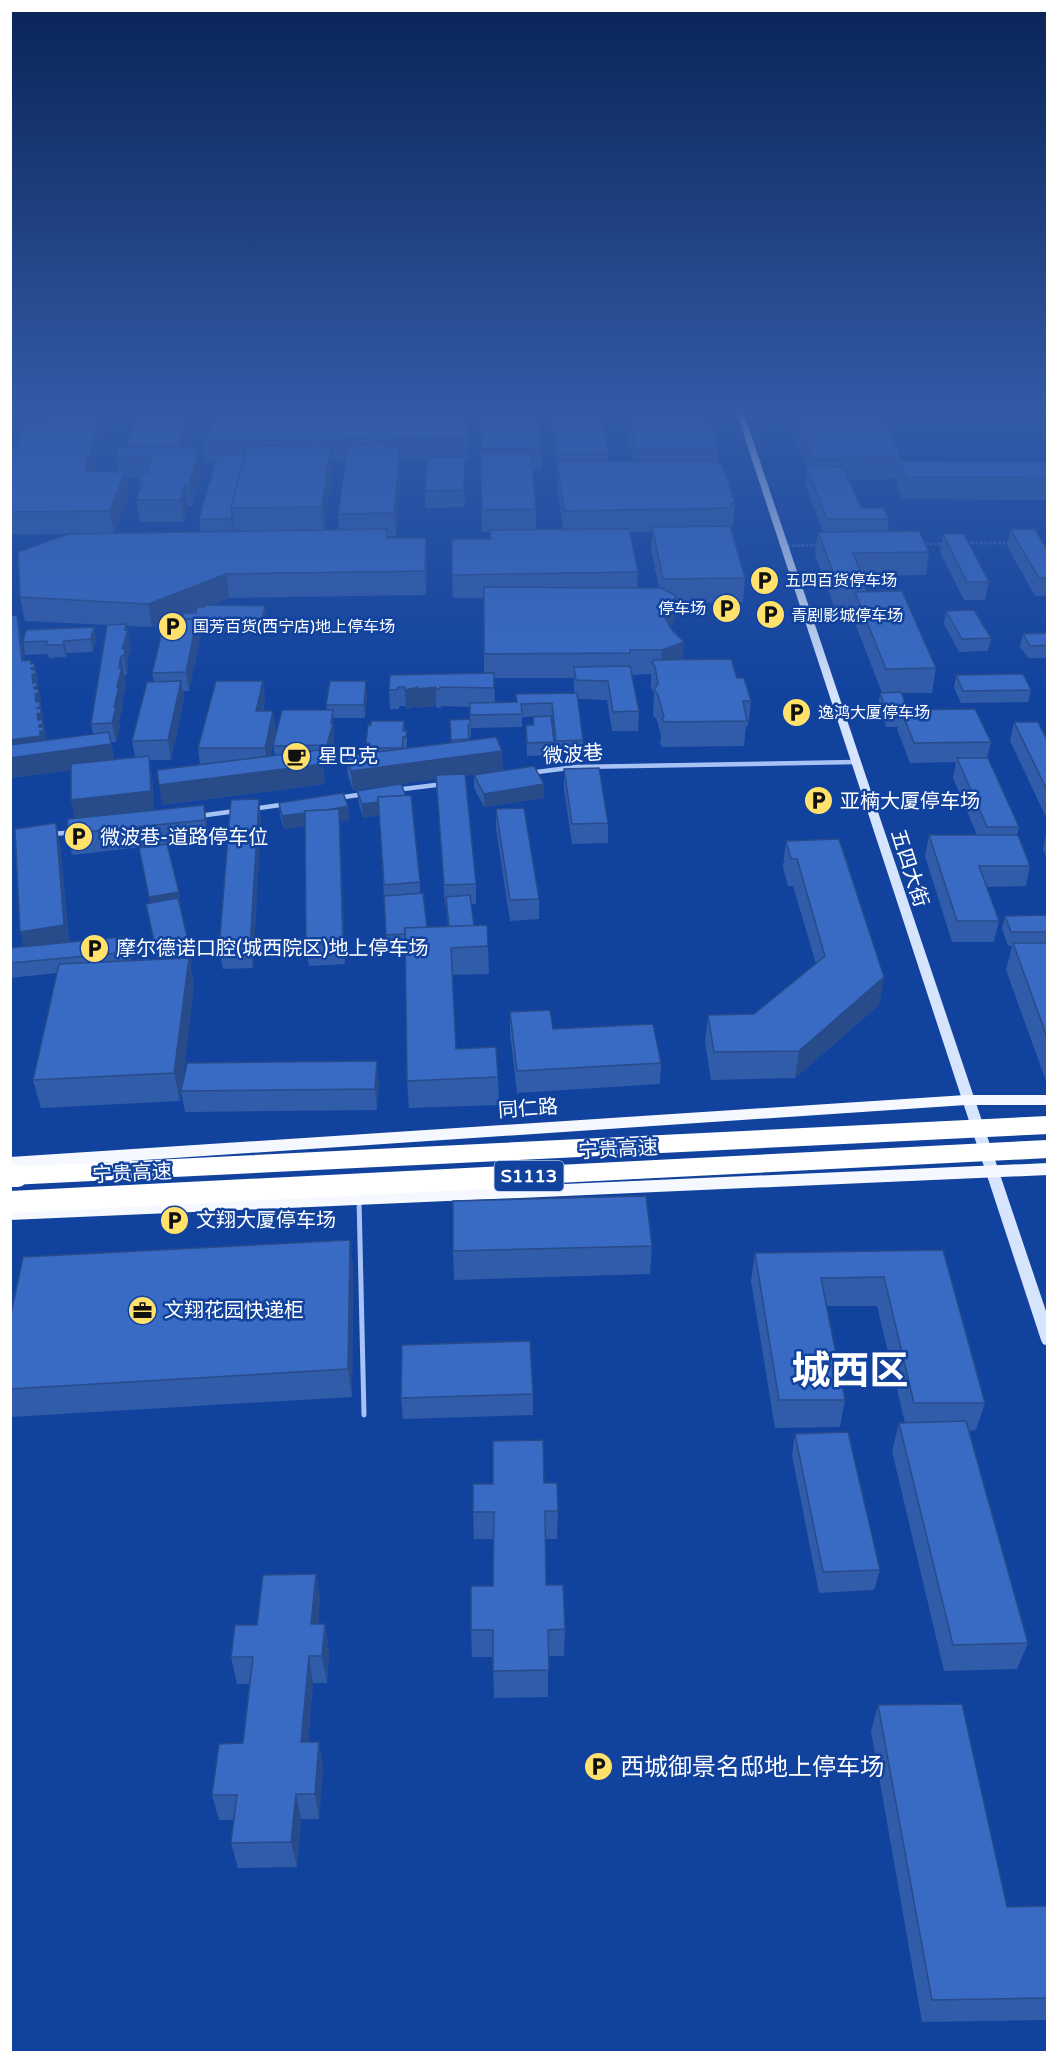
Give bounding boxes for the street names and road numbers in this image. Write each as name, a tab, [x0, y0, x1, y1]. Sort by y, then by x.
street label: 微波巷	[542, 741, 604, 769]
street label: 五四大街	[885, 827, 933, 910]
street label: 同仁路	[497, 1095, 559, 1123]
street label: 宁贵高速	[577, 1136, 659, 1164]
street label: 宁贵高速	[91, 1160, 173, 1188]
road number: S1113	[494, 1161, 564, 1191]

